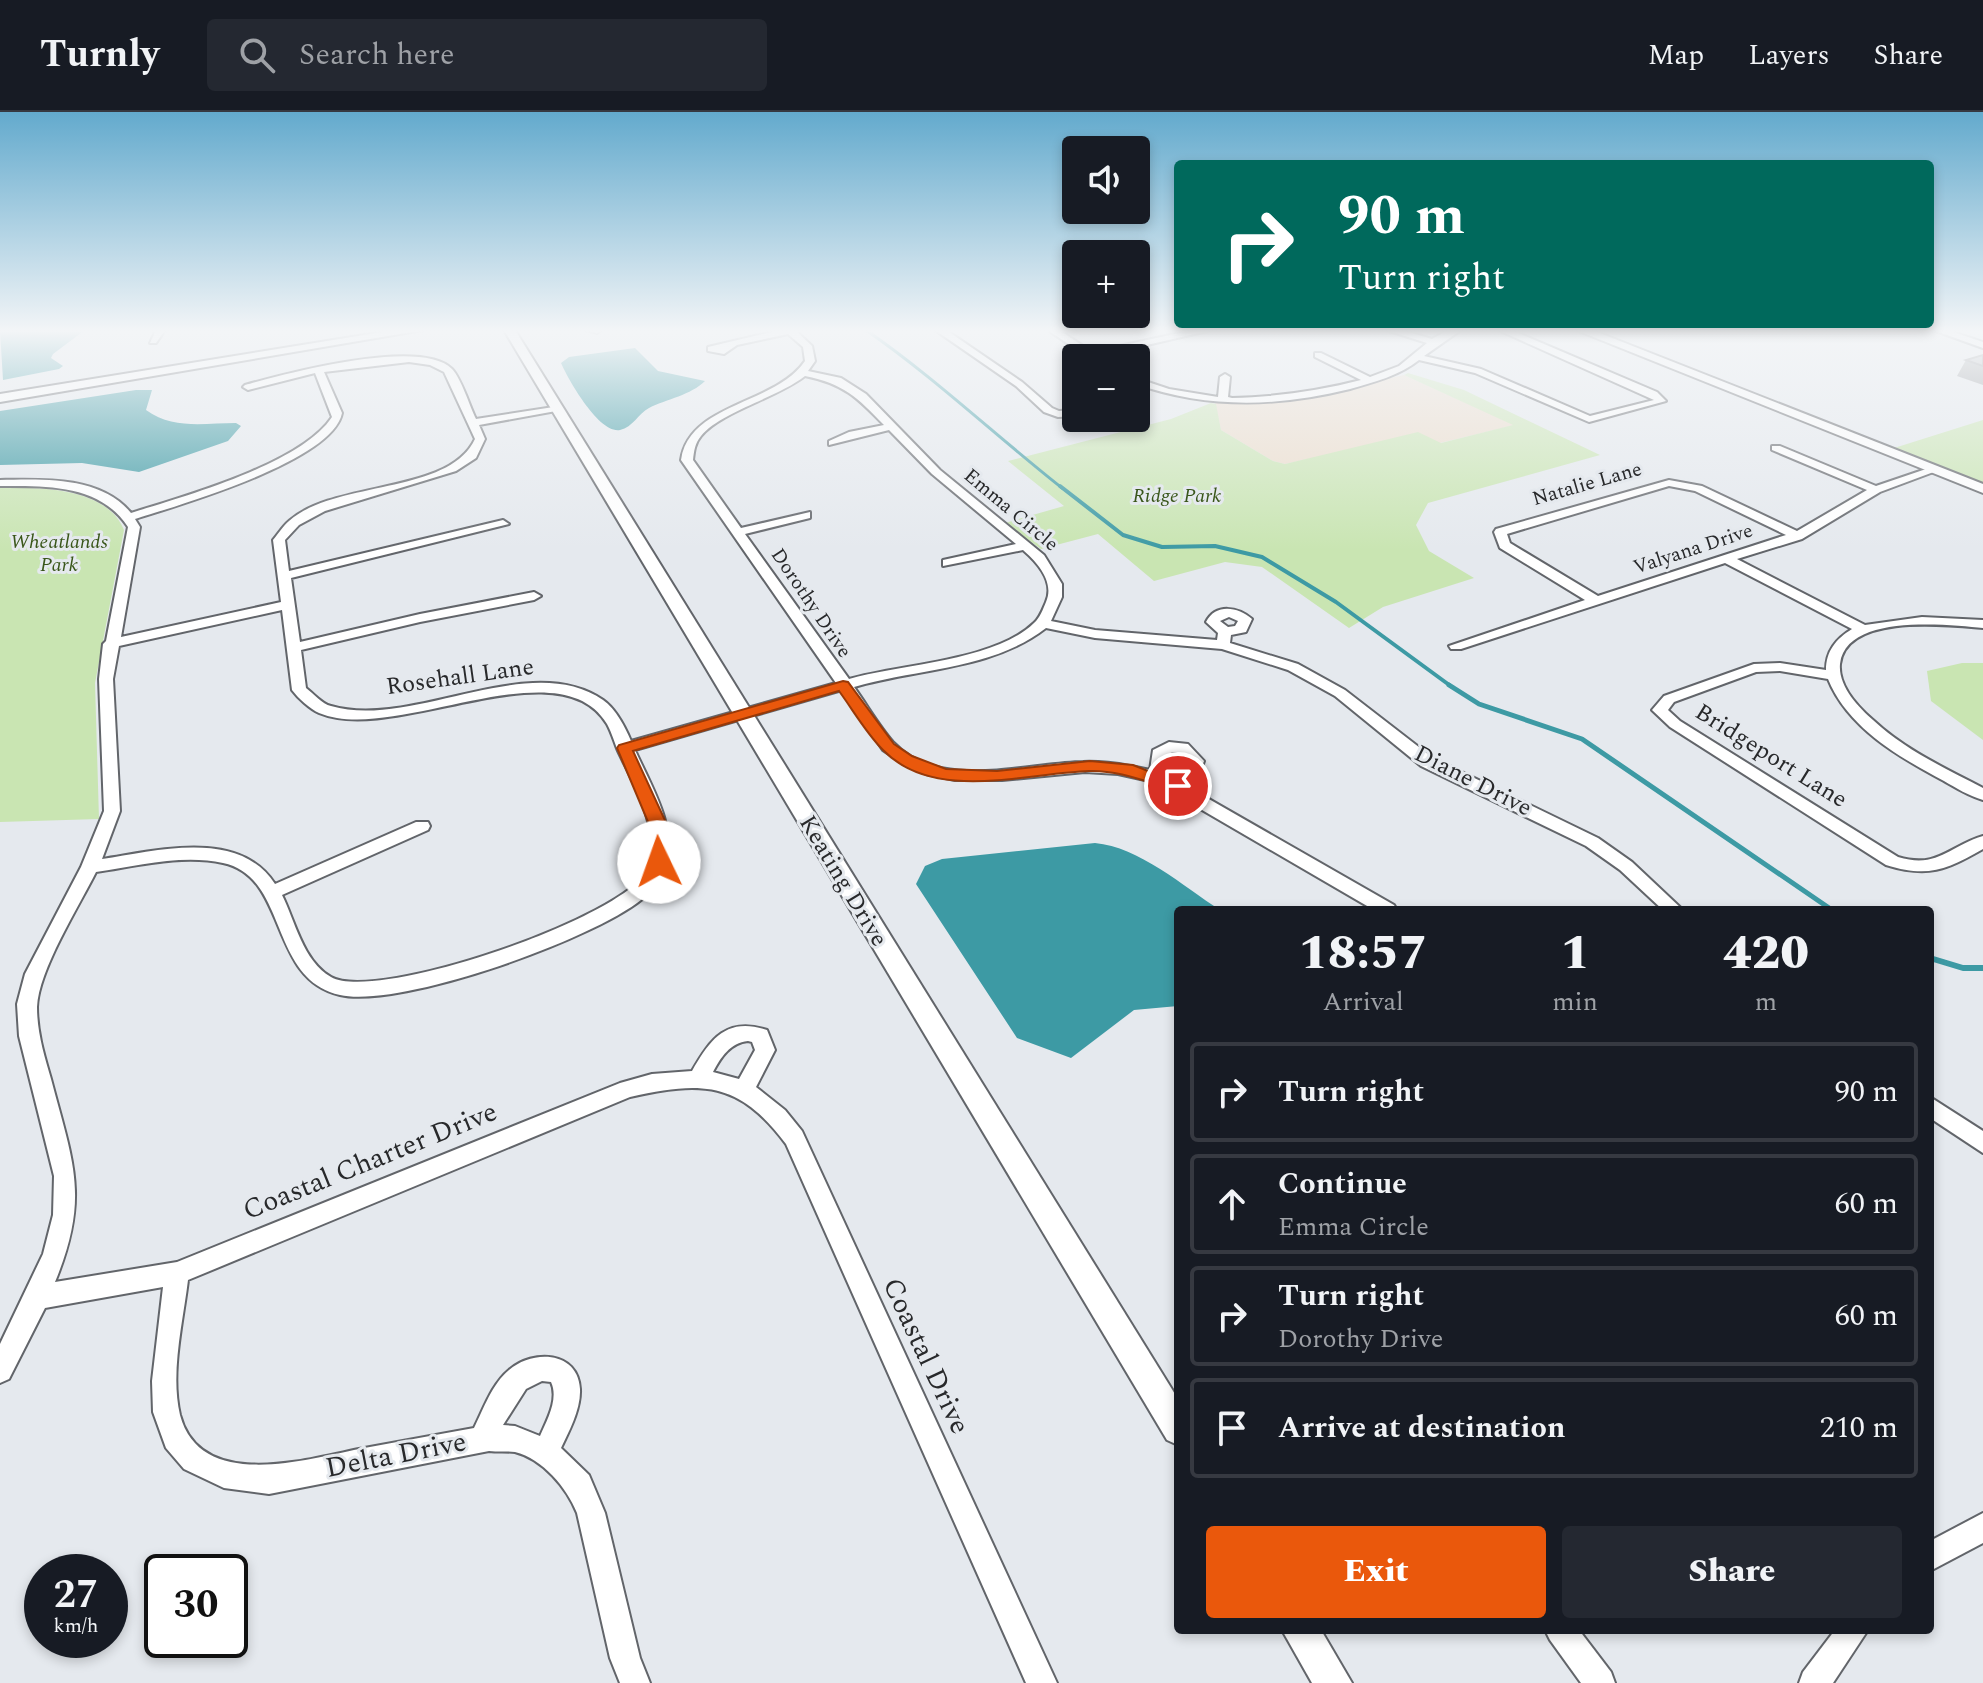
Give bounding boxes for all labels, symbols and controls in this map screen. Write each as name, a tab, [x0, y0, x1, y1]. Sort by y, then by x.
search box	[207, 19, 767, 91]
text: Turnly	[40, 26, 159, 84]
text: Search here	[299, 32, 455, 78]
icon: search	[235, 33, 279, 77]
text: Map	[1648, 34, 1704, 77]
text: Layers	[1748, 34, 1830, 77]
text: Share	[1874, 34, 1943, 77]
map controls	[1062, 136, 1150, 432]
button: sound	[1062, 136, 1150, 224]
text: 90 m	[1338, 174, 1465, 259]
icon: right	[1206, 192, 1310, 296]
button: +	[1062, 240, 1150, 328]
text: Turn right	[1338, 251, 1505, 306]
button: −	[1062, 344, 1150, 432]
street label: Natalie Lane	[1529, 454, 1645, 514]
street label: Emma Circle	[957, 461, 1065, 559]
park label: Ridge Park	[1133, 481, 1222, 511]
street label: Valyana Drive	[1629, 516, 1757, 582]
park label: Wheatlands Park	[10, 527, 108, 580]
street label: Dorothy Drive	[763, 542, 859, 664]
street label: Rosehall Lane	[384, 649, 536, 705]
street label: Bridgeport Lane	[1688, 695, 1854, 817]
street label: Diane Drive	[1408, 736, 1538, 826]
pin	[1144, 752, 1212, 820]
icon: arrive	[1156, 764, 1200, 808]
street label: Keating Drive	[789, 808, 897, 954]
position arrow	[617, 820, 701, 904]
text: 18:57	[1299, 917, 1428, 990]
text: 1	[1561, 917, 1590, 990]
text: 420	[1723, 917, 1809, 990]
text: Arrival	[1323, 982, 1404, 1022]
text: min	[1552, 982, 1598, 1022]
text: m	[1755, 982, 1777, 1022]
text: Turn right	[1278, 1069, 1424, 1115]
text: 90 m	[1835, 1069, 1898, 1115]
icon: right	[1210, 1070, 1254, 1114]
street label: Coastal Charter Drive	[236, 1090, 504, 1232]
text: Continue	[1278, 1161, 1407, 1207]
text: 60 m	[1835, 1181, 1898, 1227]
icon: ahead	[1210, 1182, 1254, 1226]
text: Emma Circle	[1278, 1207, 1429, 1247]
street label: Coastal Drive	[871, 1271, 981, 1441]
text: Turn right	[1278, 1273, 1424, 1319]
text: 60 m	[1835, 1293, 1898, 1339]
icon: right	[1210, 1294, 1254, 1338]
text: Dorothy Drive	[1278, 1319, 1443, 1359]
text: Arrive at destination	[1278, 1405, 1565, 1451]
text: 210 m	[1820, 1405, 1898, 1451]
icon: arrive	[1210, 1406, 1254, 1450]
street label: Delta Drive	[322, 1420, 470, 1490]
button: Exit	[1206, 1526, 1546, 1618]
button: Share	[1562, 1526, 1902, 1618]
speed limit sign: 30	[144, 1554, 248, 1658]
text: 27	[54, 1565, 98, 1626]
text: km/h	[54, 1611, 99, 1641]

